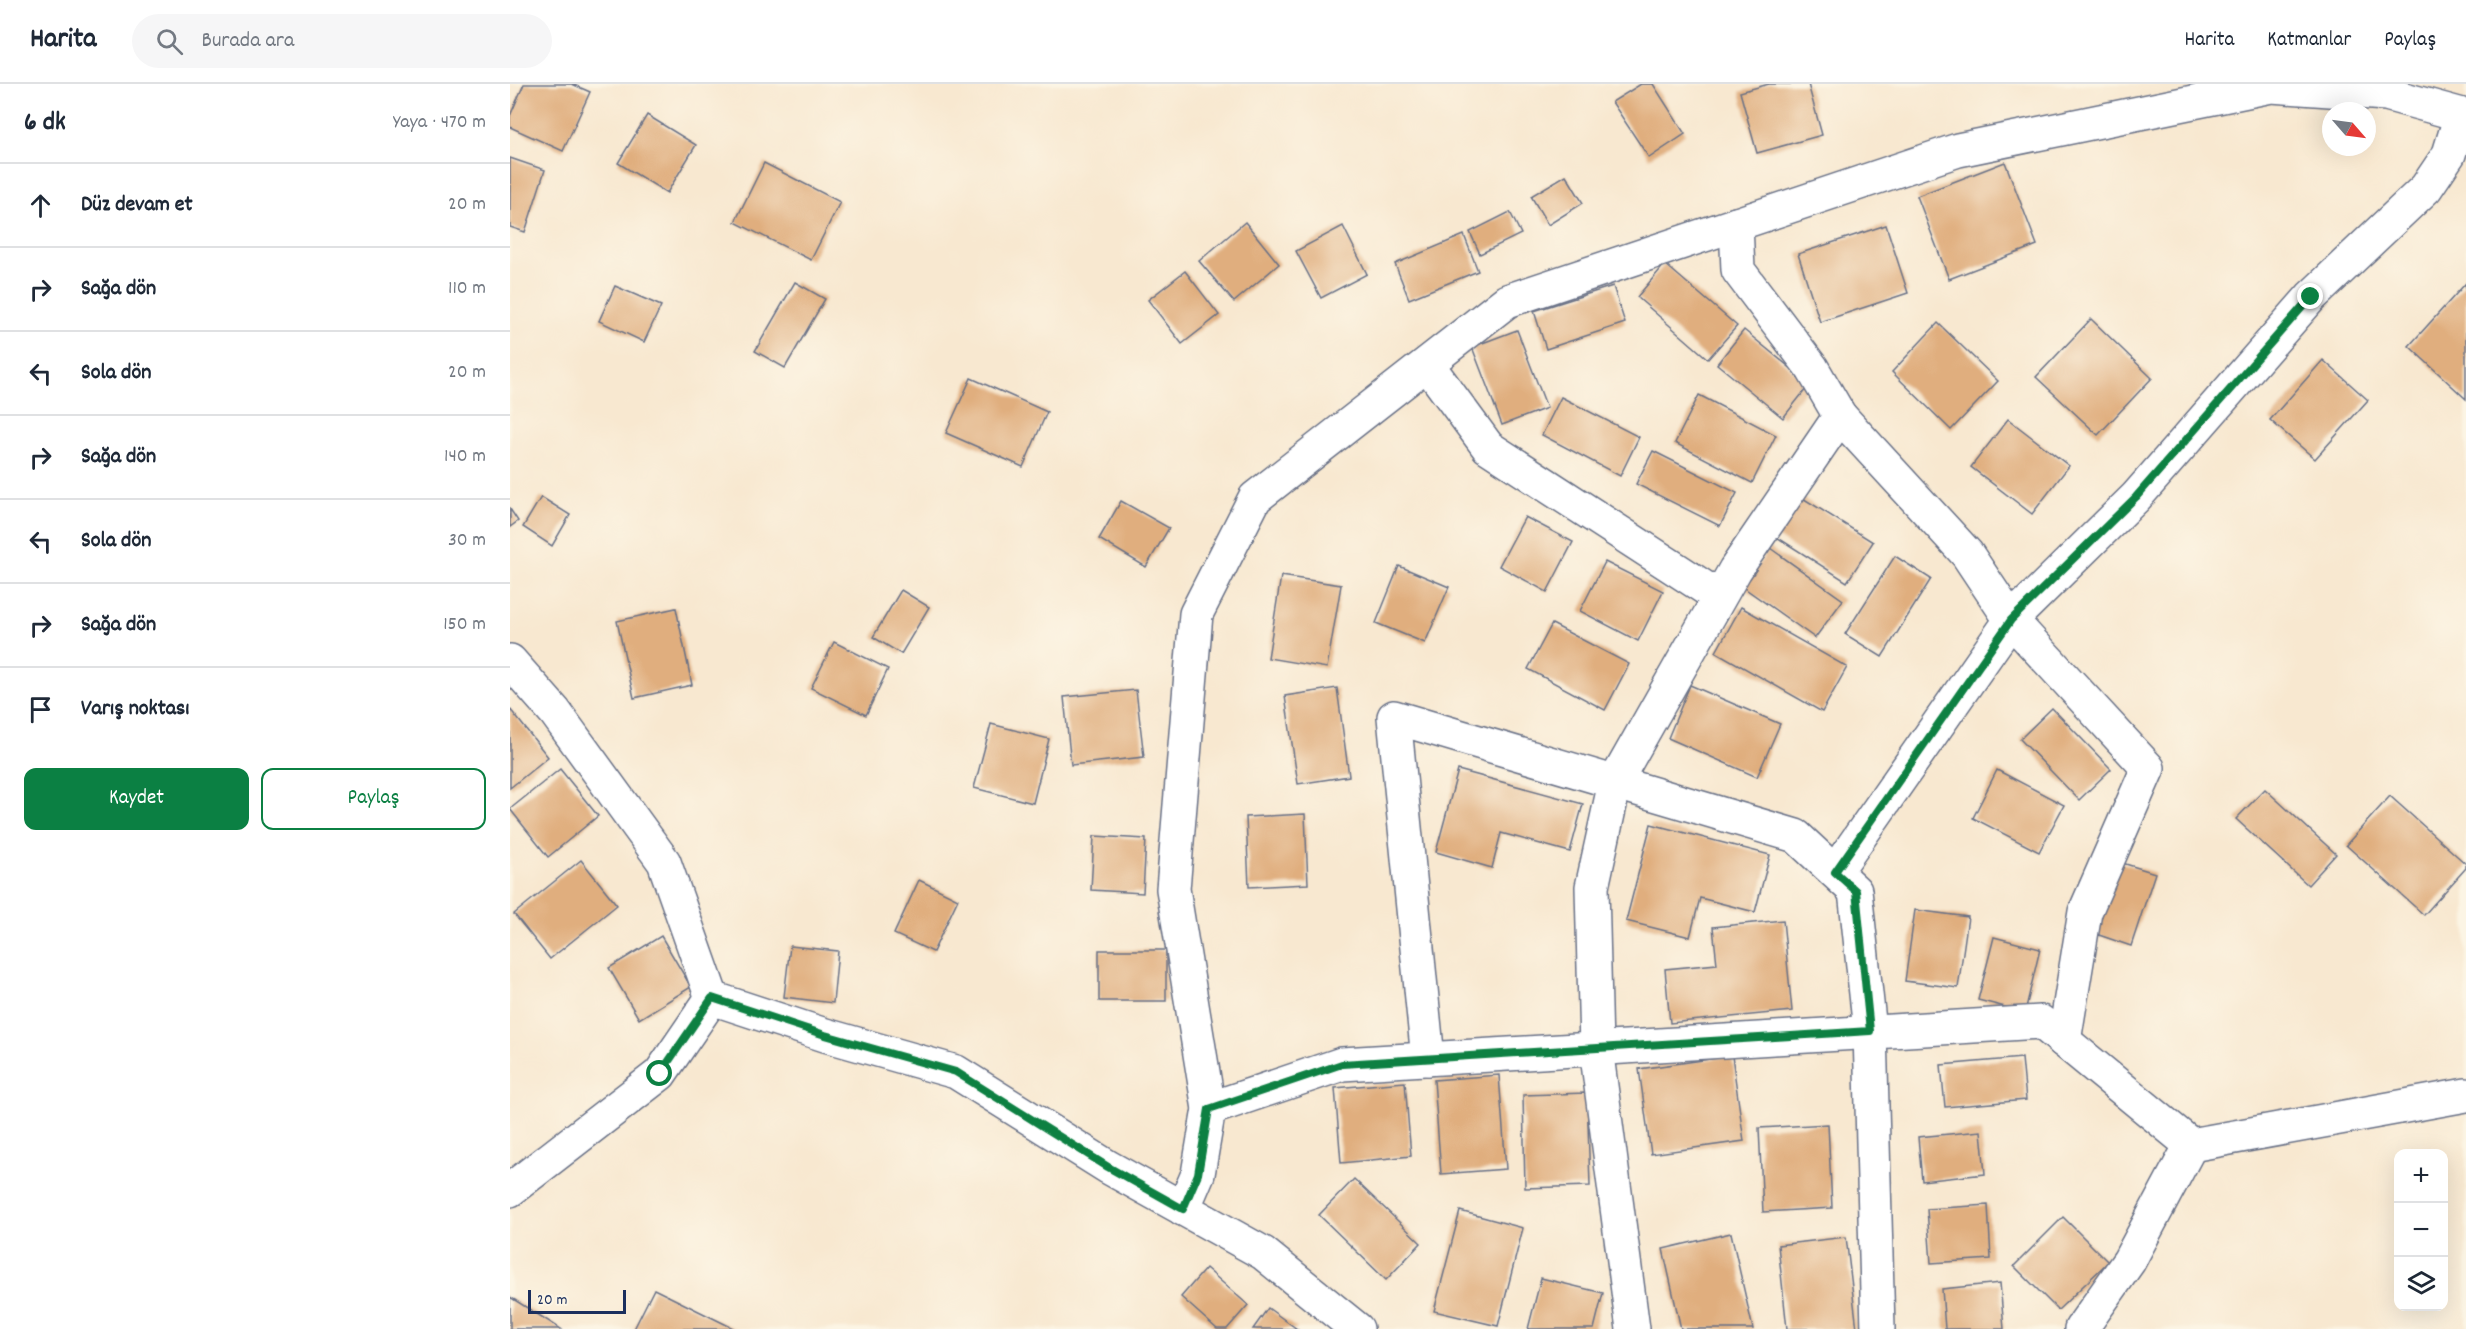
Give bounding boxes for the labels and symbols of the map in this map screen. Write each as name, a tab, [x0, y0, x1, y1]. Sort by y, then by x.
north arrow	[2322, 102, 2376, 156]
route end	[2297, 283, 2323, 309]
route start	[646, 1060, 672, 1086]
scale bar	[528, 1287, 626, 1314]

